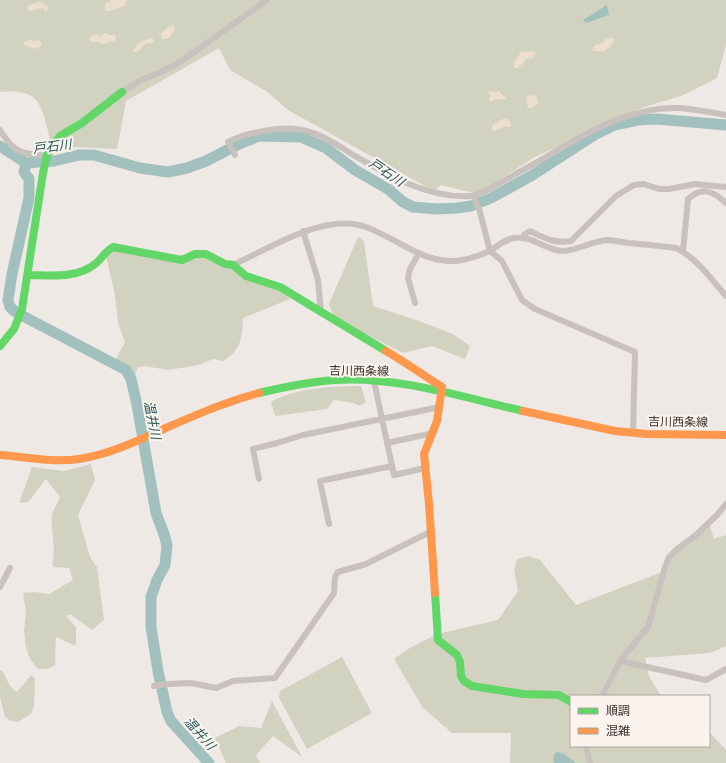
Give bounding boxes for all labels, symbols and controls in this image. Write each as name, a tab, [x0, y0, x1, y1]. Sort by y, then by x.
water label: 戸石川	[32, 136, 74, 157]
water label: 戸石川	[366, 155, 409, 191]
street label: 吉川西条線	[329, 363, 389, 380]
water label: 温井川	[140, 400, 164, 443]
street label: 吉川西条線	[648, 414, 708, 431]
legend	[570, 695, 710, 747]
text: 順調	[606, 704, 630, 719]
water label: 温井川	[180, 714, 220, 755]
text: 混雑	[606, 724, 630, 739]

